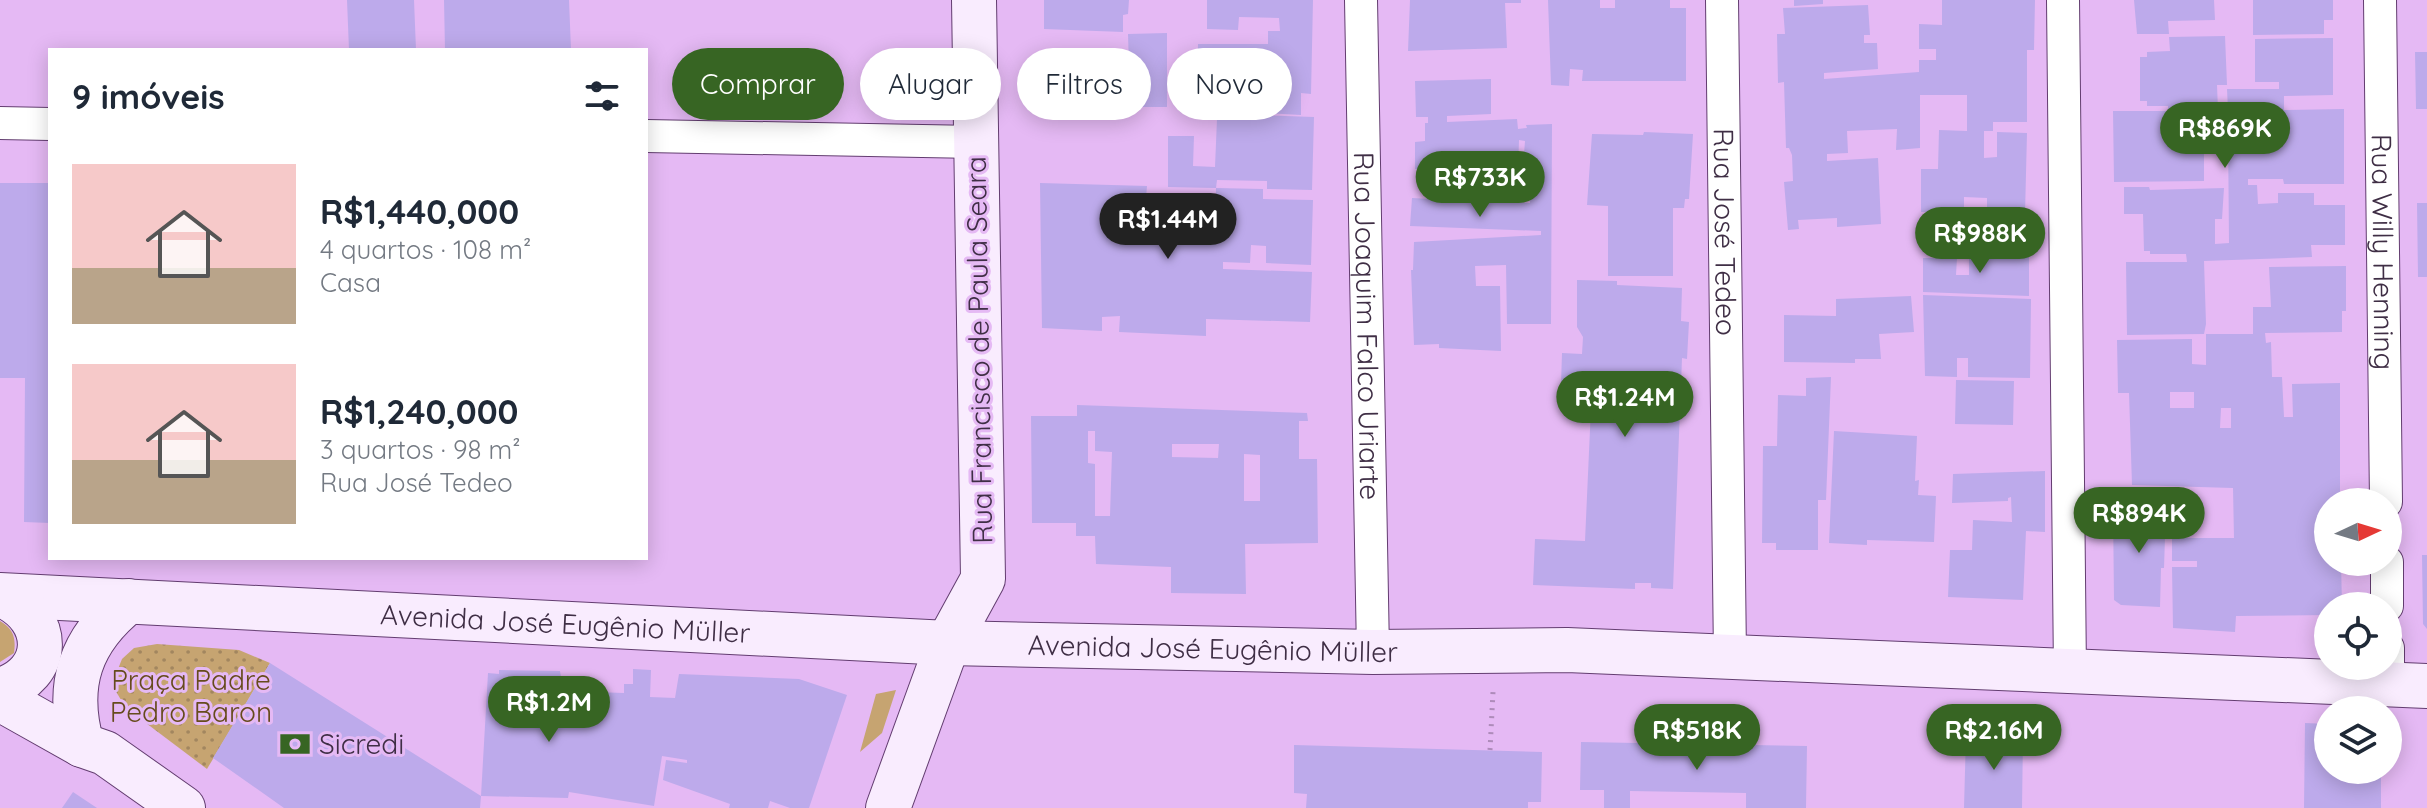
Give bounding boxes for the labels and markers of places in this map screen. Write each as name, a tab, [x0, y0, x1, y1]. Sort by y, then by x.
pin: R$869K	[2160, 102, 2290, 170]
pin: R$733K	[1415, 151, 1545, 219]
pin: R$1.44M	[1094, 193, 1242, 261]
pin: R$988K	[1915, 207, 2045, 275]
pin: R$1.24M	[1551, 371, 1699, 439]
pin: R$894K	[2074, 487, 2204, 555]
pin: R$1.2M	[484, 676, 614, 744]
pin: R$518K	[1632, 704, 1762, 772]
pin: R$2.16M	[1920, 704, 2068, 772]
place label: Sicredi	[319, 726, 404, 761]
bank icon: Sicredi	[278, 727, 312, 761]

